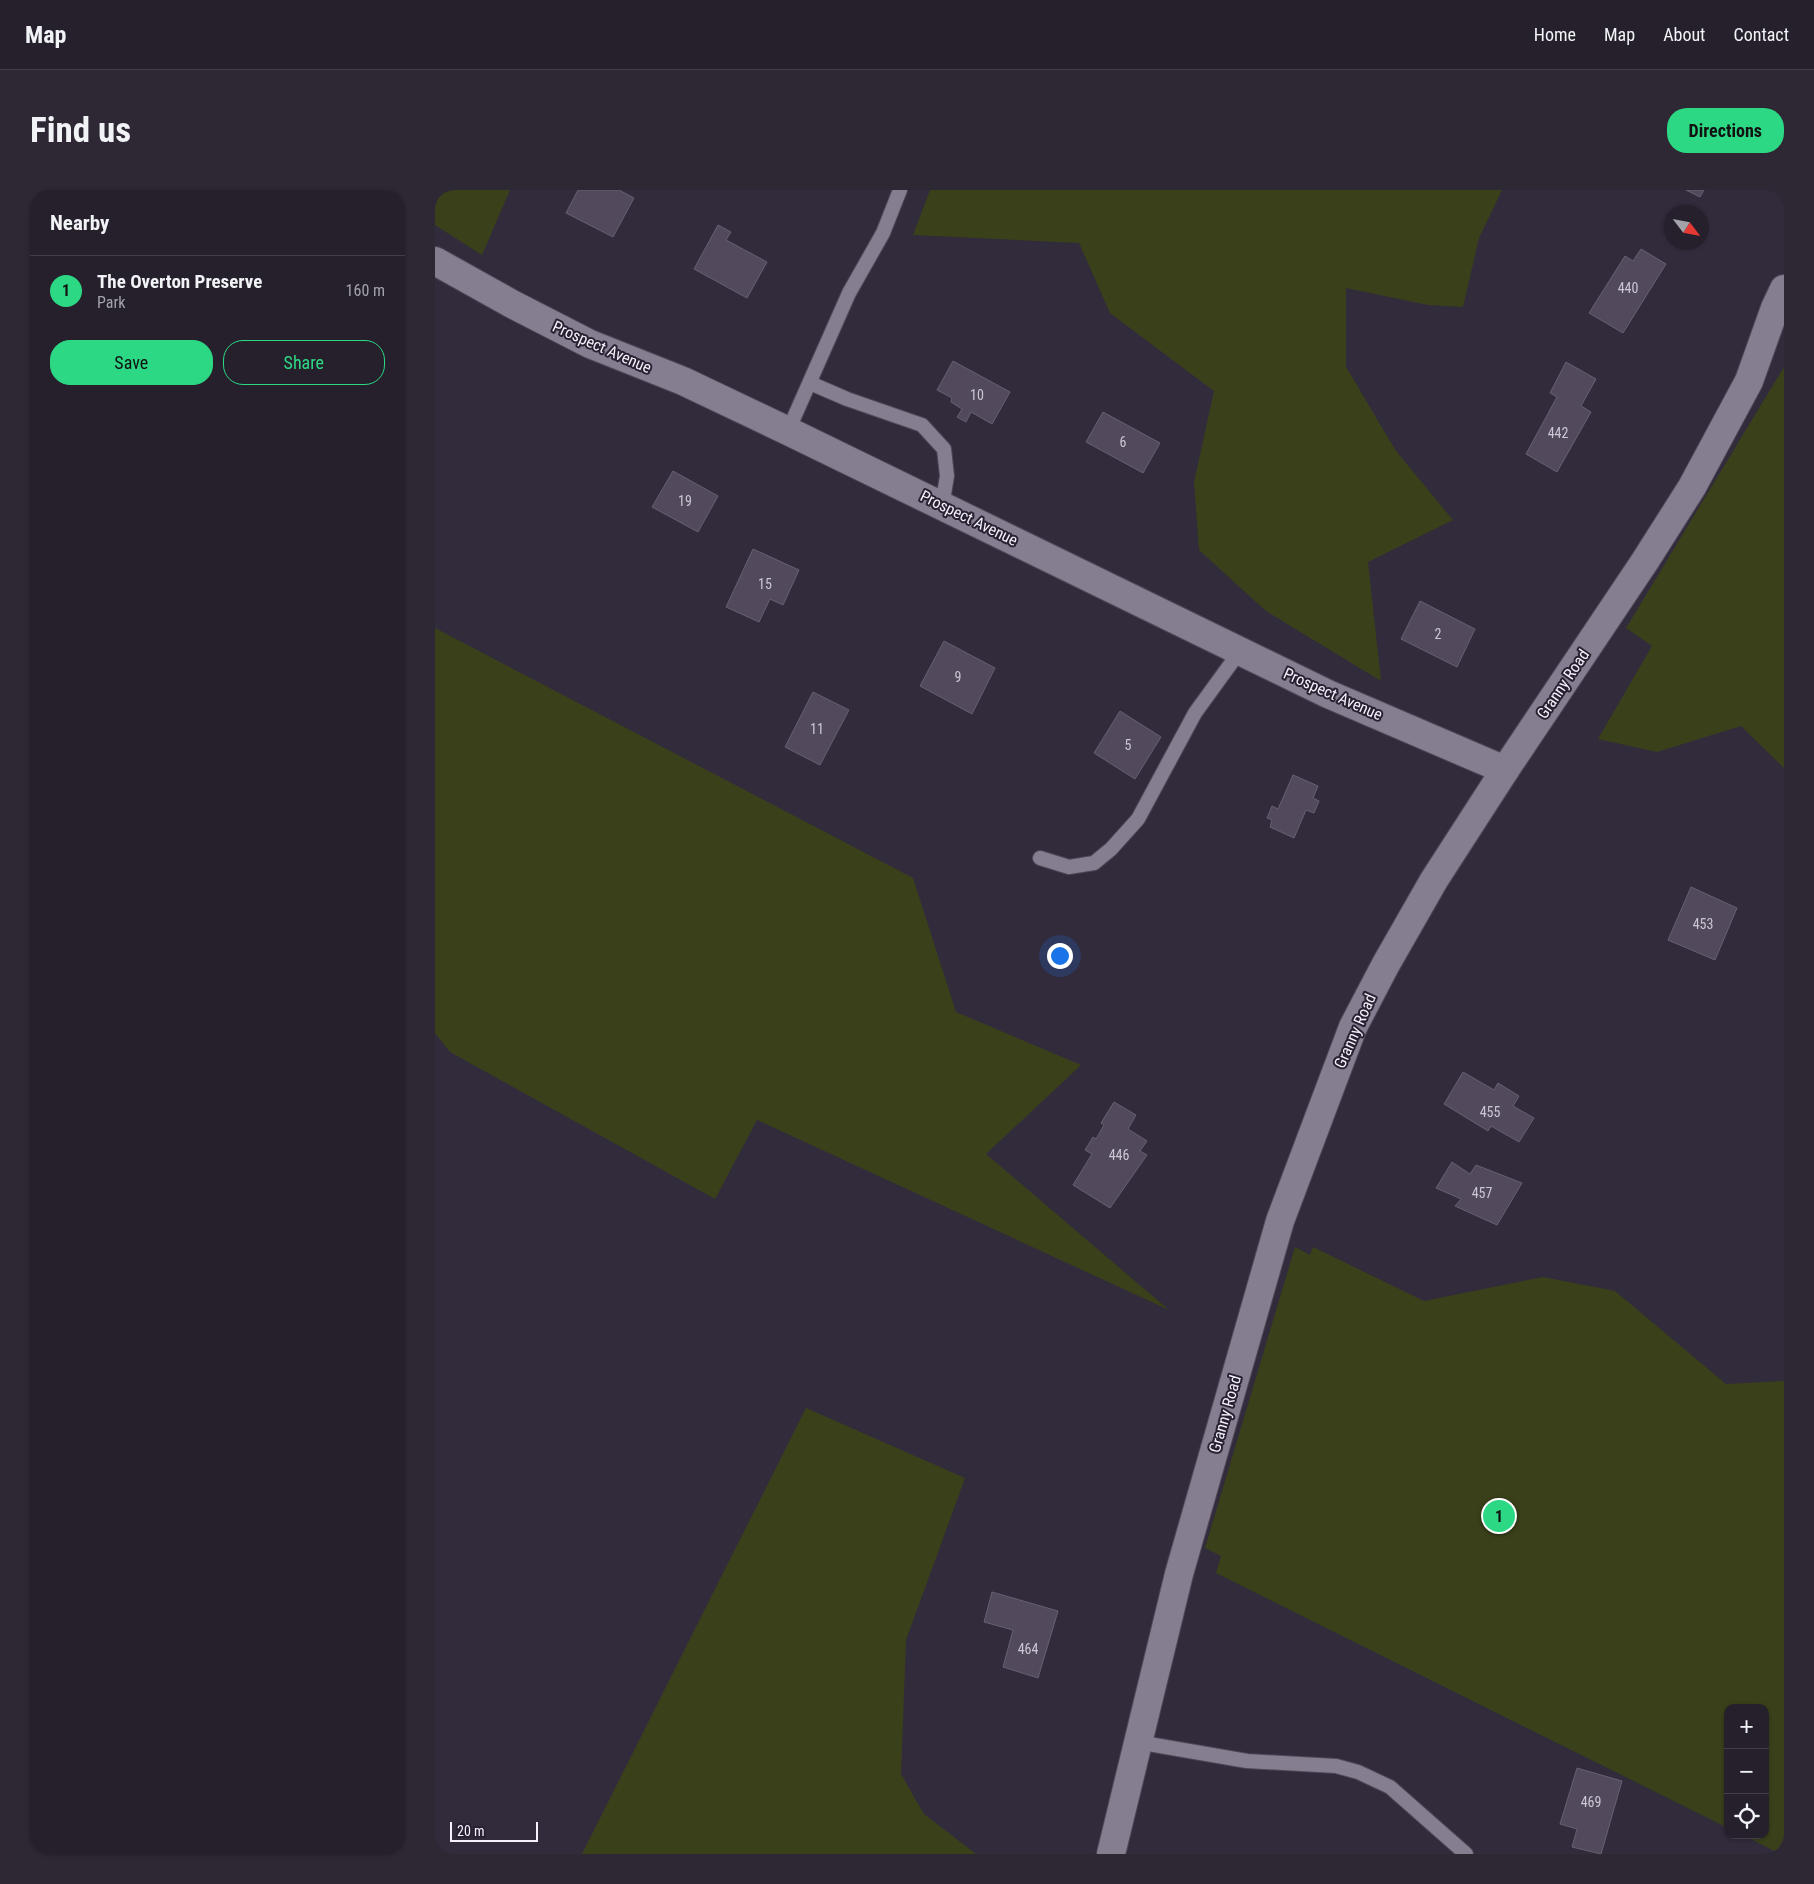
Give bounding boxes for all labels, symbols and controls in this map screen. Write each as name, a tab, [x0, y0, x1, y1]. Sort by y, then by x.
text: Map	[25, 21, 66, 49]
text: Home	[1534, 24, 1576, 45]
text: Map	[1604, 24, 1635, 45]
text: About	[1663, 24, 1705, 45]
text: Contact	[1733, 24, 1789, 45]
button: Directions	[1667, 108, 1784, 153]
text: Find us	[30, 110, 131, 151]
north arrow	[1664, 205, 1709, 250]
text: Nearby	[50, 211, 109, 235]
text: The Overton Preserve	[97, 270, 262, 293]
house number: 440	[1618, 280, 1638, 296]
text: 1	[62, 281, 70, 300]
text: 160 m	[346, 281, 385, 300]
text: Park	[97, 293, 126, 312]
street label: Prospect Avenue	[550, 317, 654, 377]
button: Save	[50, 340, 213, 385]
button: Share	[223, 340, 385, 385]
house number: 10	[970, 387, 984, 403]
house number: 442	[1548, 425, 1568, 441]
house number: 6	[1120, 434, 1127, 450]
street label: Prospect Avenue	[917, 486, 1021, 550]
house number: 19	[678, 493, 692, 509]
house number: 15	[758, 576, 772, 592]
house number: 2	[1435, 626, 1442, 642]
street label: Granny Road	[1533, 646, 1593, 722]
street label: Prospect Avenue	[1281, 664, 1385, 724]
house number: 9	[955, 669, 961, 685]
house number: 11	[810, 721, 824, 737]
house number: 5	[1125, 737, 1132, 753]
house number: 453	[1693, 916, 1713, 932]
your location	[1047, 943, 1073, 969]
street label: Granny Road	[1330, 991, 1380, 1071]
house number: 455	[1480, 1104, 1500, 1120]
house number: 446	[1109, 1147, 1129, 1163]
house number: 457	[1472, 1185, 1492, 1201]
street label: Granny Road	[1205, 1373, 1245, 1455]
pin: 1	[1483, 1497, 1515, 1535]
house number: 464	[1018, 1641, 1038, 1657]
map controls	[1724, 1704, 1769, 1839]
button: +	[1724, 1704, 1769, 1749]
button: −	[1724, 1749, 1769, 1794]
house number: 469	[1581, 1794, 1601, 1810]
button: locate	[1724, 1794, 1769, 1839]
scale bar	[450, 1819, 537, 1842]
text: 20 m	[457, 1823, 485, 1839]

